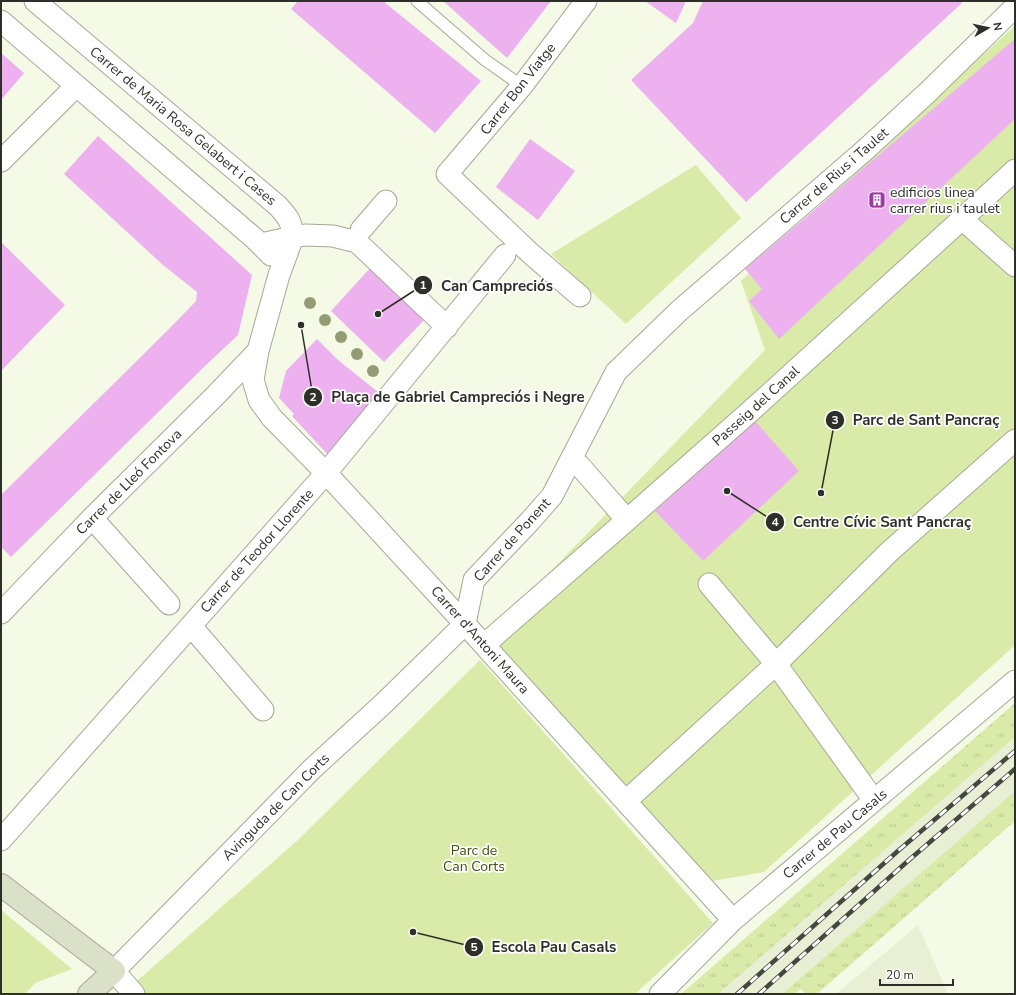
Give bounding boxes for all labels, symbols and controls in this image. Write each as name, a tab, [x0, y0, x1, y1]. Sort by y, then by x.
north arrow	[968, 8, 1008, 48]
text: N	[989, 21, 1005, 32]
street label: Carrer Bon Viatge	[476, 39, 560, 139]
street label: Carrer de Maria Rosa Gelabert i Cases	[86, 42, 281, 210]
street label: Carrer de Rius i Taulet	[775, 123, 893, 229]
place label: edificios linea carrer rius i taulet	[890, 183, 1000, 218]
building icon: edificios linea carrer rius i taulet	[867, 190, 887, 210]
callout: Can Campreciós	[413, 272, 561, 299]
text: Can Campreciós	[441, 276, 553, 296]
text: 1	[419, 277, 427, 293]
street label: Passeig del Canal	[708, 361, 804, 450]
callout: Plaça de Gabriel Campreciós i Negre	[303, 384, 593, 411]
text: Plaça de Gabriel Campreciós i Negre	[331, 387, 585, 407]
text: 2	[309, 389, 317, 405]
callout: Parc de Sant Pancraç	[825, 407, 1008, 434]
text: Parc de Sant Pancraç	[853, 410, 999, 430]
text: 3	[831, 412, 839, 428]
street label: Carrer de Lleó Fontova	[72, 425, 186, 539]
street label: Carrer de Teodor Llorente	[196, 485, 318, 617]
street label: Carrer de Ponent	[469, 494, 555, 586]
callout: Centre Cívic Sant Pancraç	[765, 508, 979, 535]
text: Centre Cívic Sant Pancraç	[793, 512, 971, 532]
text: 4	[771, 514, 779, 530]
street label: Carrer d'Antoni Maura	[426, 582, 534, 698]
street label: Avinguda de Can Corts	[218, 749, 334, 865]
street label: Carrer de Pau Casals	[779, 785, 891, 883]
park label: Parc de Can Corts	[443, 841, 505, 876]
callout: Escola Pau Casals	[464, 933, 625, 960]
text: Escola Pau Casals	[492, 937, 616, 957]
text: 5	[470, 939, 478, 955]
scale bar	[880, 961, 953, 987]
text: 20 m	[886, 967, 914, 983]

